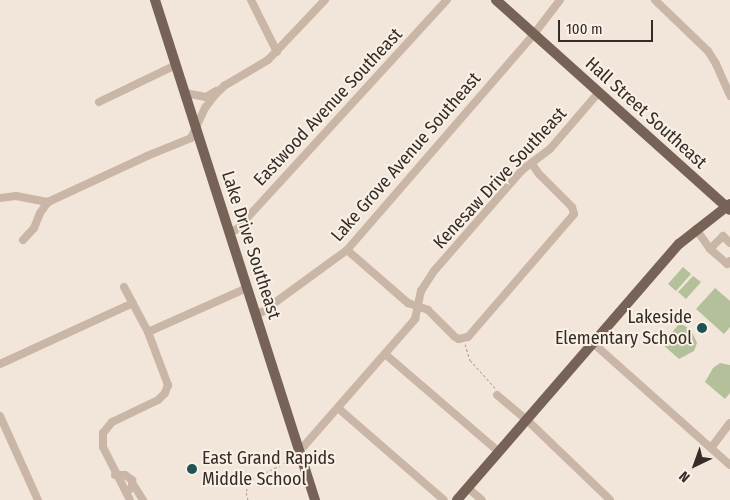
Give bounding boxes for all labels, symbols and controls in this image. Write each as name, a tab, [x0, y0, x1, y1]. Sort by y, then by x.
scale bar	[560, 10, 655, 42]
text: 100 m	[566, 20, 603, 38]
street label: Eastwood Avenue Southeast	[249, 24, 407, 190]
street label: Hall Street Southeast	[581, 53, 711, 173]
street label: Lake Grove Avenue Southeast	[327, 68, 485, 246]
street label: Kenesaw Drive Southeast	[429, 103, 571, 253]
street label: Lake Drive Southeast	[217, 168, 285, 322]
place label: Lakeside Elementary School	[555, 307, 692, 350]
marker: Lakeside Elementary School	[696, 322, 708, 334]
north arrow	[670, 440, 720, 490]
place label: East Grand Rapids Middle School	[202, 448, 335, 490]
marker: East Grand Rapids Middle School	[186, 463, 198, 475]
text: N	[676, 467, 693, 486]

